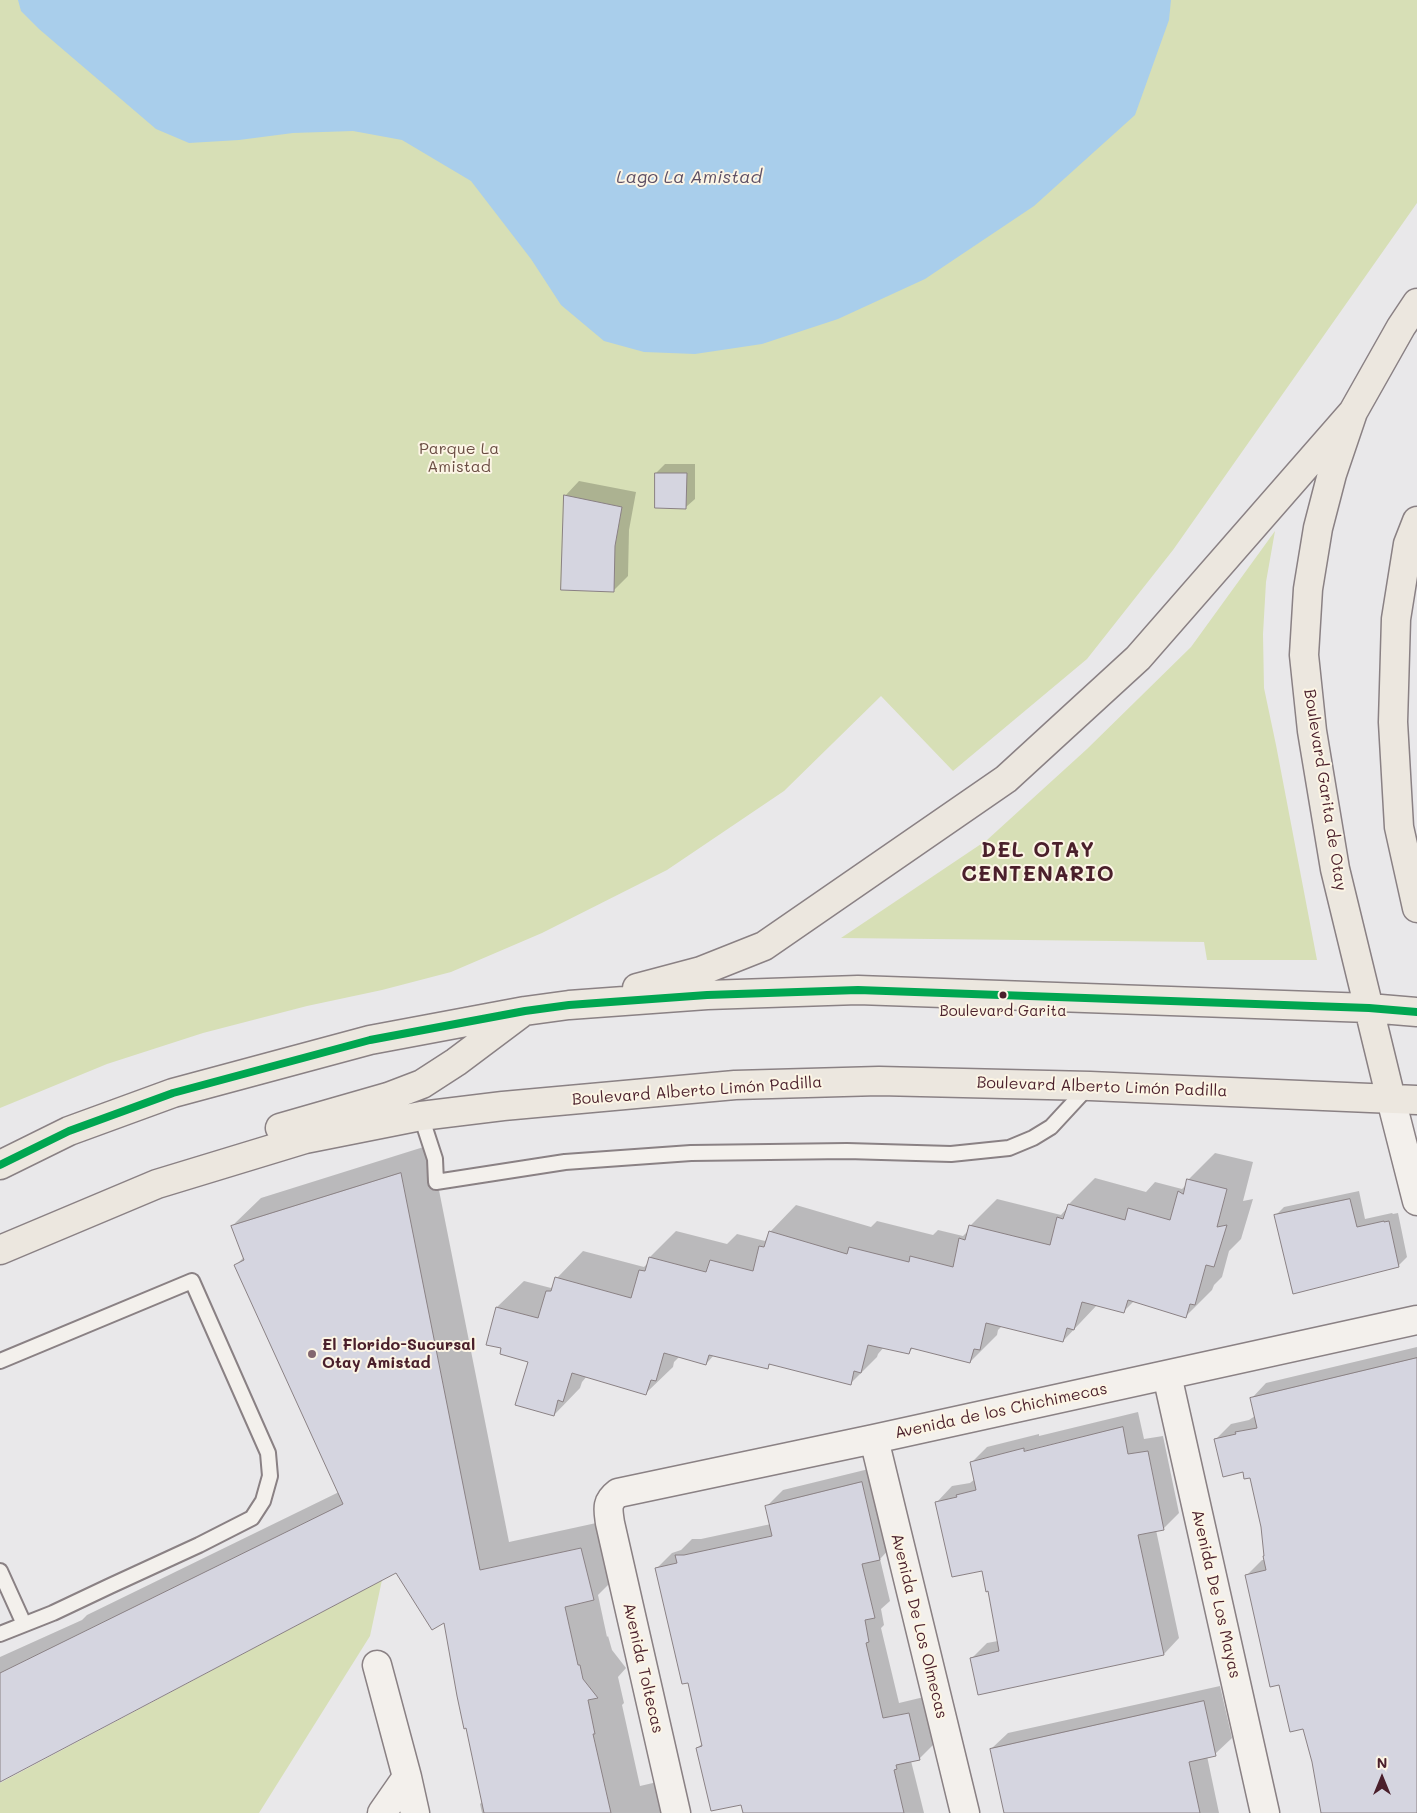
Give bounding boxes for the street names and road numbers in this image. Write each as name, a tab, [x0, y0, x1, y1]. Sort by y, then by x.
street label: Boulevard Garita de Otay	[1300, 688, 1350, 892]
street label: Boulevard Alberto Limón Padilla	[571, 1073, 823, 1109]
street label: Boulevard Alberto Limón Padilla	[976, 1073, 1228, 1101]
street label: Avenida de los Chichimecas	[893, 1379, 1109, 1443]
street label: Avenida De Los Mayas	[1187, 1508, 1245, 1680]
street label: Avenida De Los Olmecas	[887, 1531, 951, 1721]
street label: Avenida Toltecas	[619, 1601, 667, 1735]

